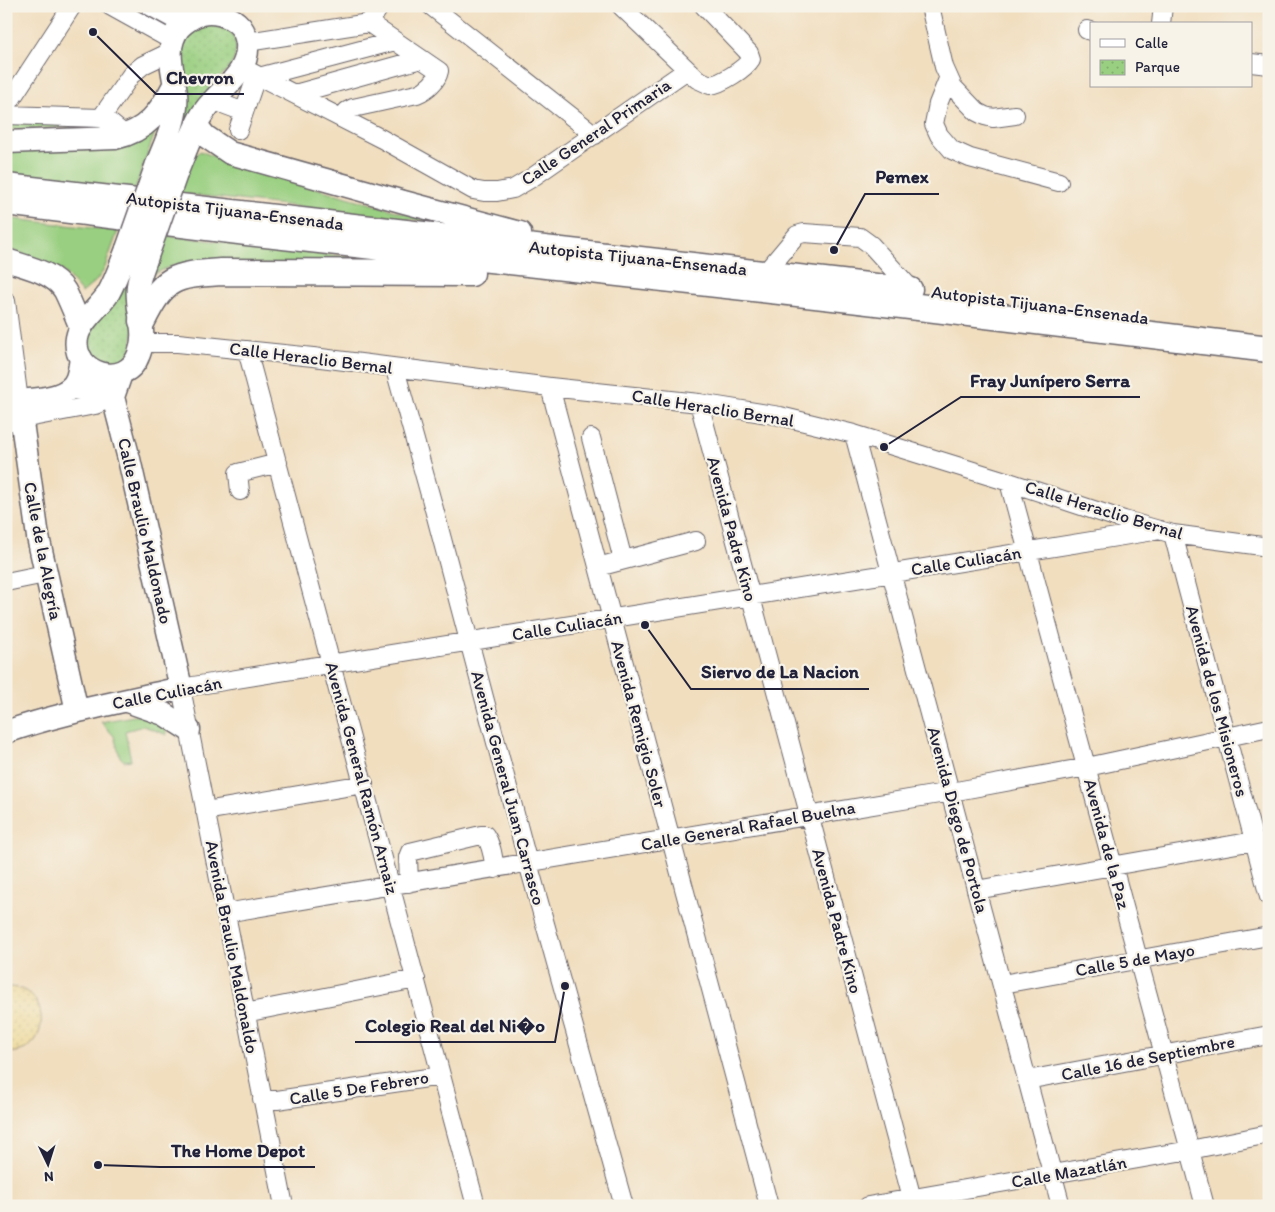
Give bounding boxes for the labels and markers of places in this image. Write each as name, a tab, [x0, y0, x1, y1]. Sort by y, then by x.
callout: Chevron	[156, 60, 244, 94]
callout: Pemex	[865, 160, 939, 194]
callout: Fray Junípero Serra	[961, 363, 1140, 397]
callout: Siervo de La Nacion	[691, 655, 869, 689]
callout: Colegio Real del Ni�o	[355, 1008, 555, 1042]
callout: The Home Depot	[160, 1133, 315, 1167]

